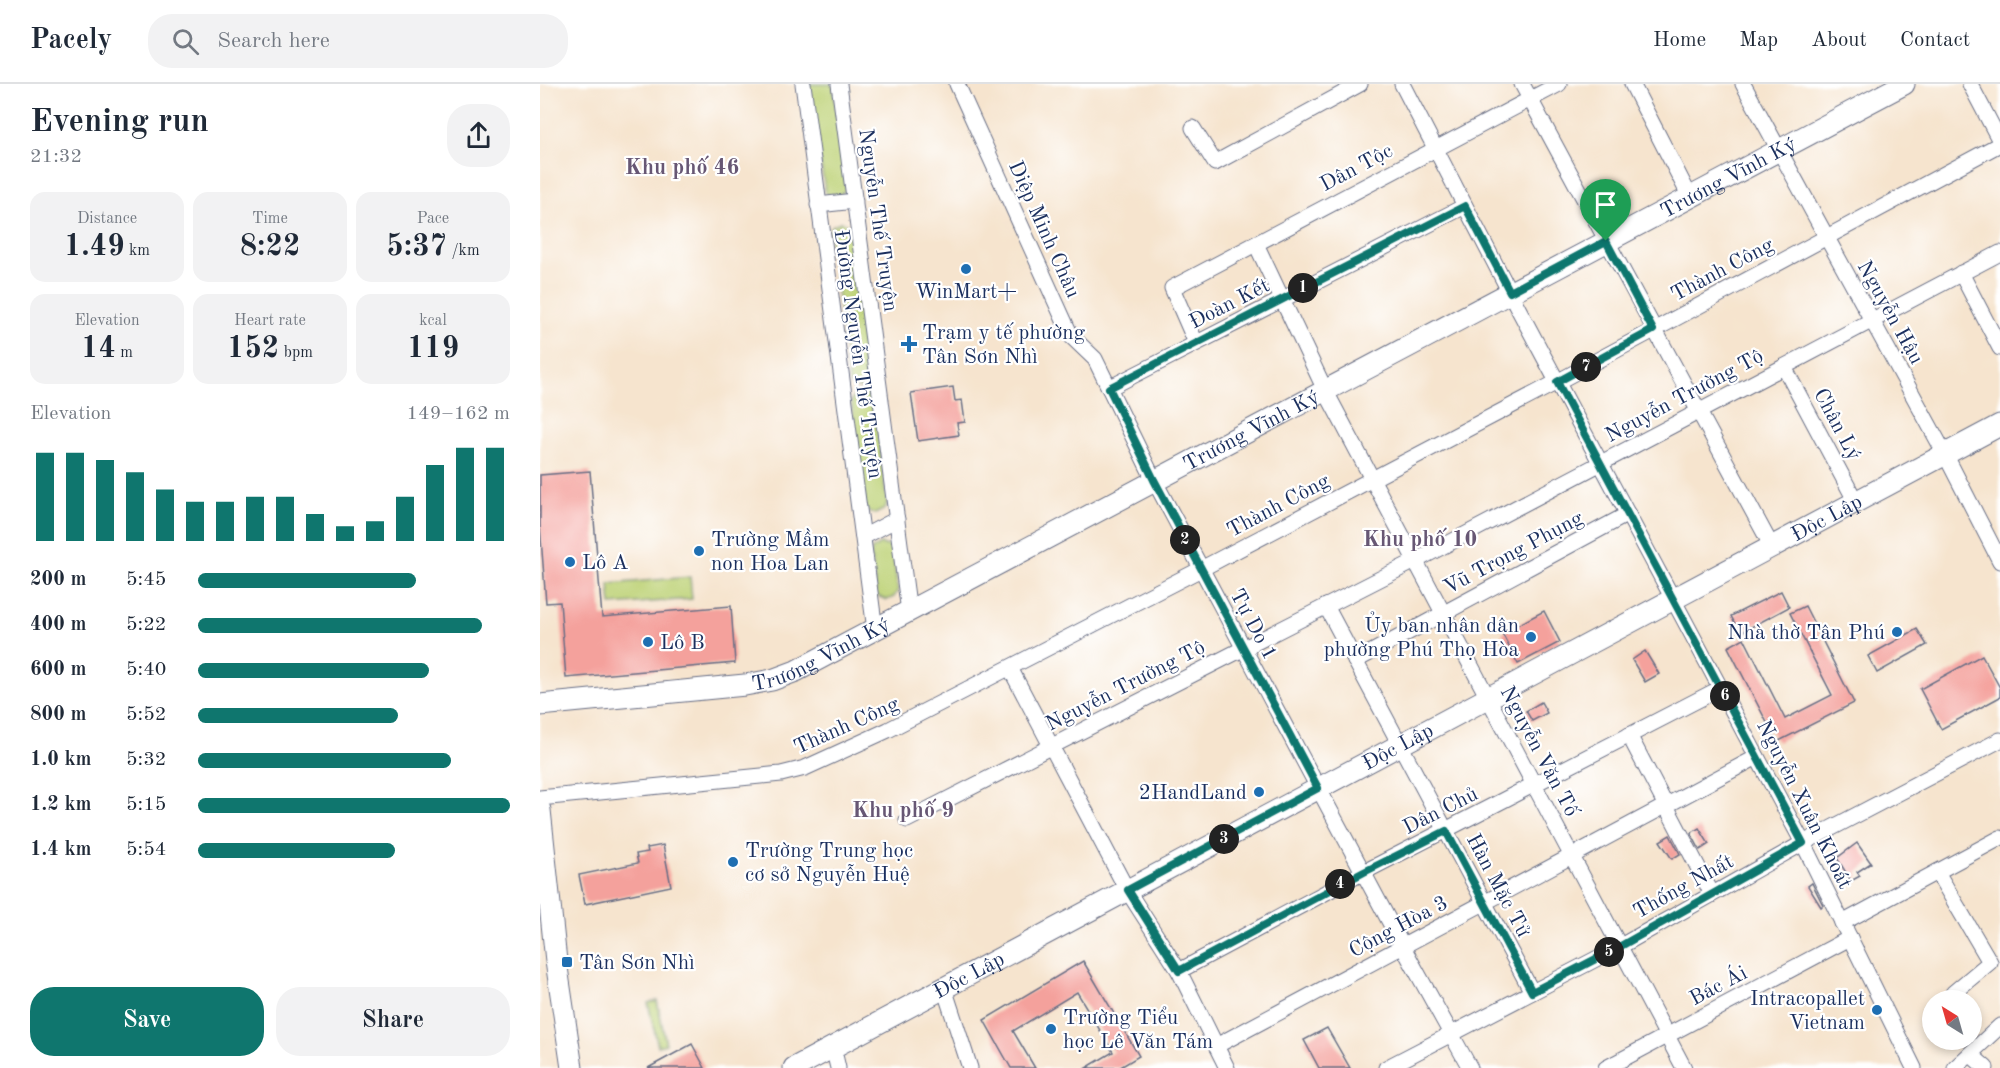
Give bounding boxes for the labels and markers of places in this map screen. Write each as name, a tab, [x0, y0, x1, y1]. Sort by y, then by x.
pin	[1580, 179, 1631, 241]
marker: WinMart+	[959, 262, 973, 276]
pin: 1	[1288, 273, 1318, 303]
place label: WinMart+	[915, 282, 1017, 303]
place label: Trạm y tế phường Tân Sơn Nhì	[922, 322, 1086, 368]
marker: Trạm y tế phường Tân Sơn Nhì	[900, 335, 918, 353]
pin: 7	[1571, 352, 1601, 382]
pin: 2	[1170, 525, 1200, 555]
place label: Trường Mầm non Hoa Lan	[711, 528, 829, 575]
marker: Trường Mầm non Hoa Lan	[692, 544, 706, 558]
place label: Lô A	[582, 553, 628, 574]
marker: Lô A	[563, 555, 577, 569]
place label: Ủy ban nhân dân phường Phú Thọ Hòa	[1324, 611, 1519, 661]
place label: Nhà thờ Tân Phú	[1727, 623, 1885, 644]
marker: Nhà thờ Tân Phú	[1890, 625, 1904, 639]
marker: Ủy ban nhân dân phường Phú Thọ Hòa	[1524, 630, 1538, 644]
place label: Lô B	[660, 633, 705, 654]
marker: Lô B	[641, 635, 655, 649]
pin: 6	[1710, 681, 1740, 711]
place label: 2HandLand	[1139, 783, 1247, 804]
marker: 2HandLand	[1252, 785, 1266, 799]
pin: 3	[1209, 824, 1239, 854]
place label: Trường Trung học cơ sở Nguyễn Huệ	[745, 841, 913, 886]
marker: Trường Trung học cơ sở Nguyễn Huệ	[726, 855, 740, 869]
pin: 4	[1325, 869, 1355, 899]
pin: 5	[1594, 937, 1624, 967]
place label: Tân Sơn Nhì	[579, 953, 695, 974]
marker: Tân Sơn Nhì	[560, 955, 574, 969]
place label: Intracopallet Vietnam	[1750, 989, 1865, 1034]
marker: Intracopallet Vietnam	[1870, 1003, 1884, 1017]
place label: Trường Tiểu học Lê Văn Tám	[1063, 1006, 1213, 1053]
marker: Trường Tiểu học Lê Văn Tám	[1044, 1022, 1058, 1036]

